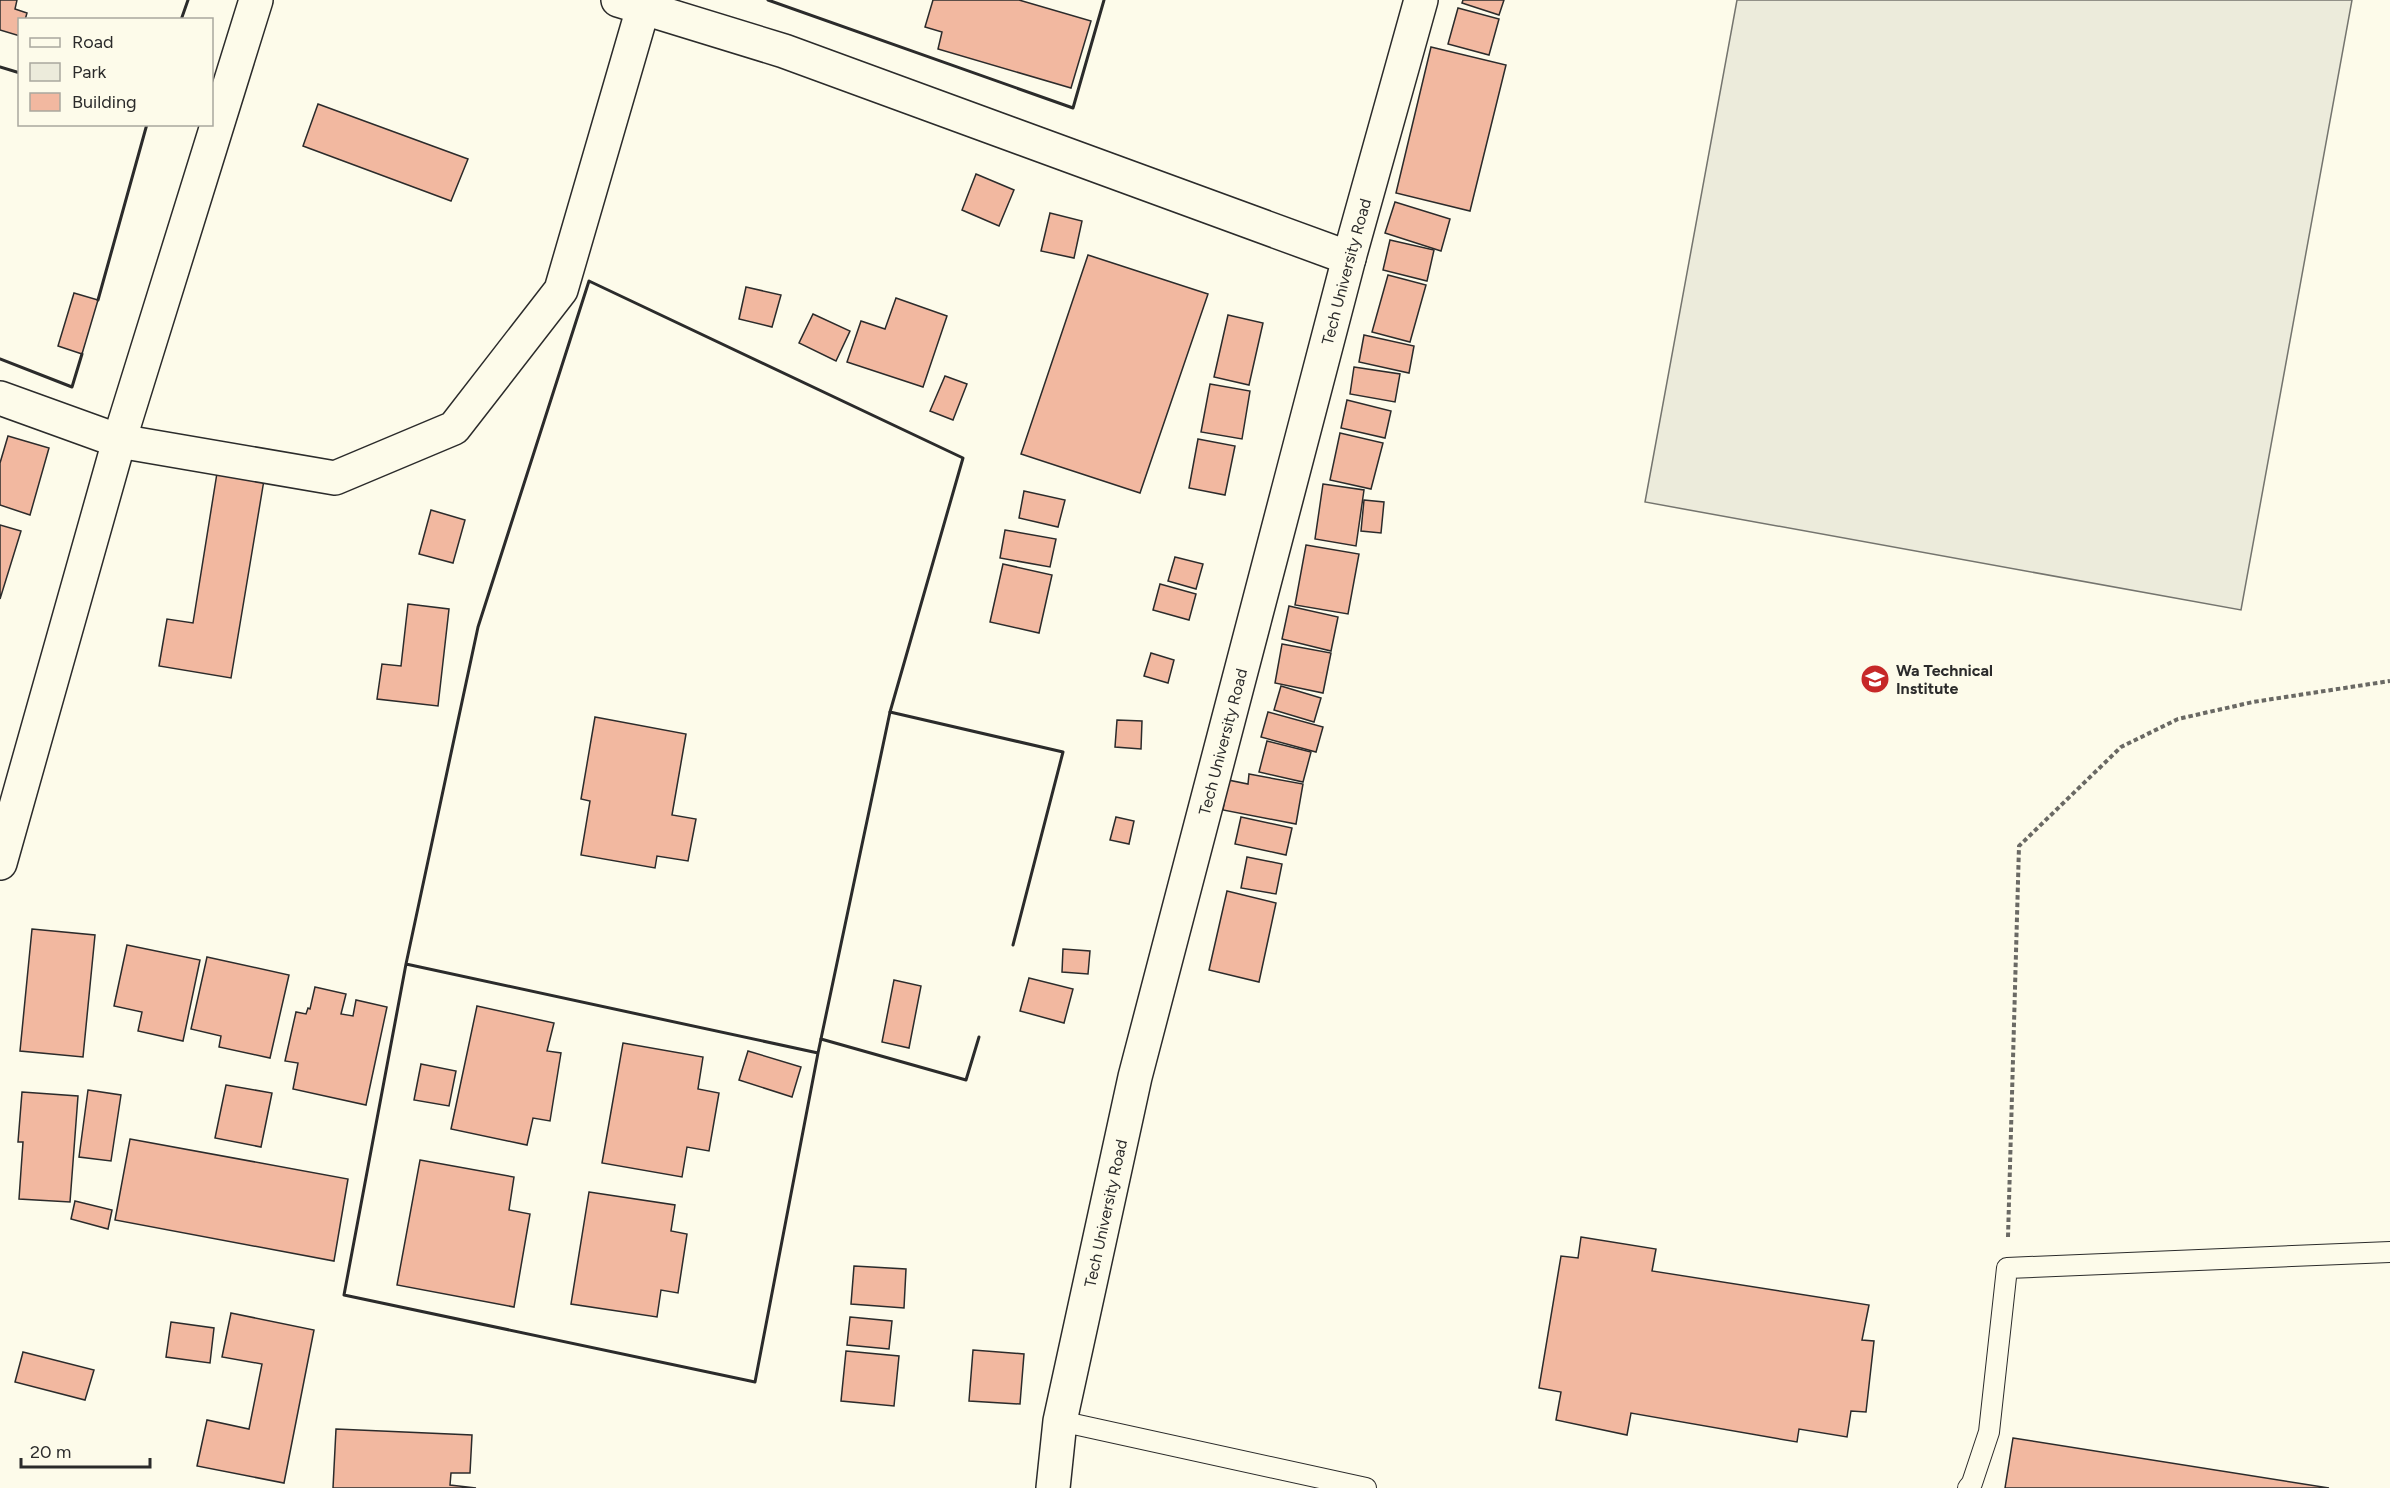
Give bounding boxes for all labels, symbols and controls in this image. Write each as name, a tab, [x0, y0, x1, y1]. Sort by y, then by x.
legend	[18, 18, 213, 126]
text: Road	[72, 31, 113, 53]
text: Park	[72, 61, 107, 83]
text: Building	[72, 91, 137, 113]
street label: Tech University Road	[1317, 196, 1375, 347]
place label: Wa Technical Institute	[1896, 661, 1993, 698]
school or university icon: Wa Technical Institute	[1859, 663, 1891, 695]
street label: Tech University Road	[1194, 666, 1251, 817]
street label: Tech University Road	[1080, 1137, 1131, 1289]
scale bar	[21, 1431, 150, 1469]
text: 20 m	[30, 1441, 71, 1463]

